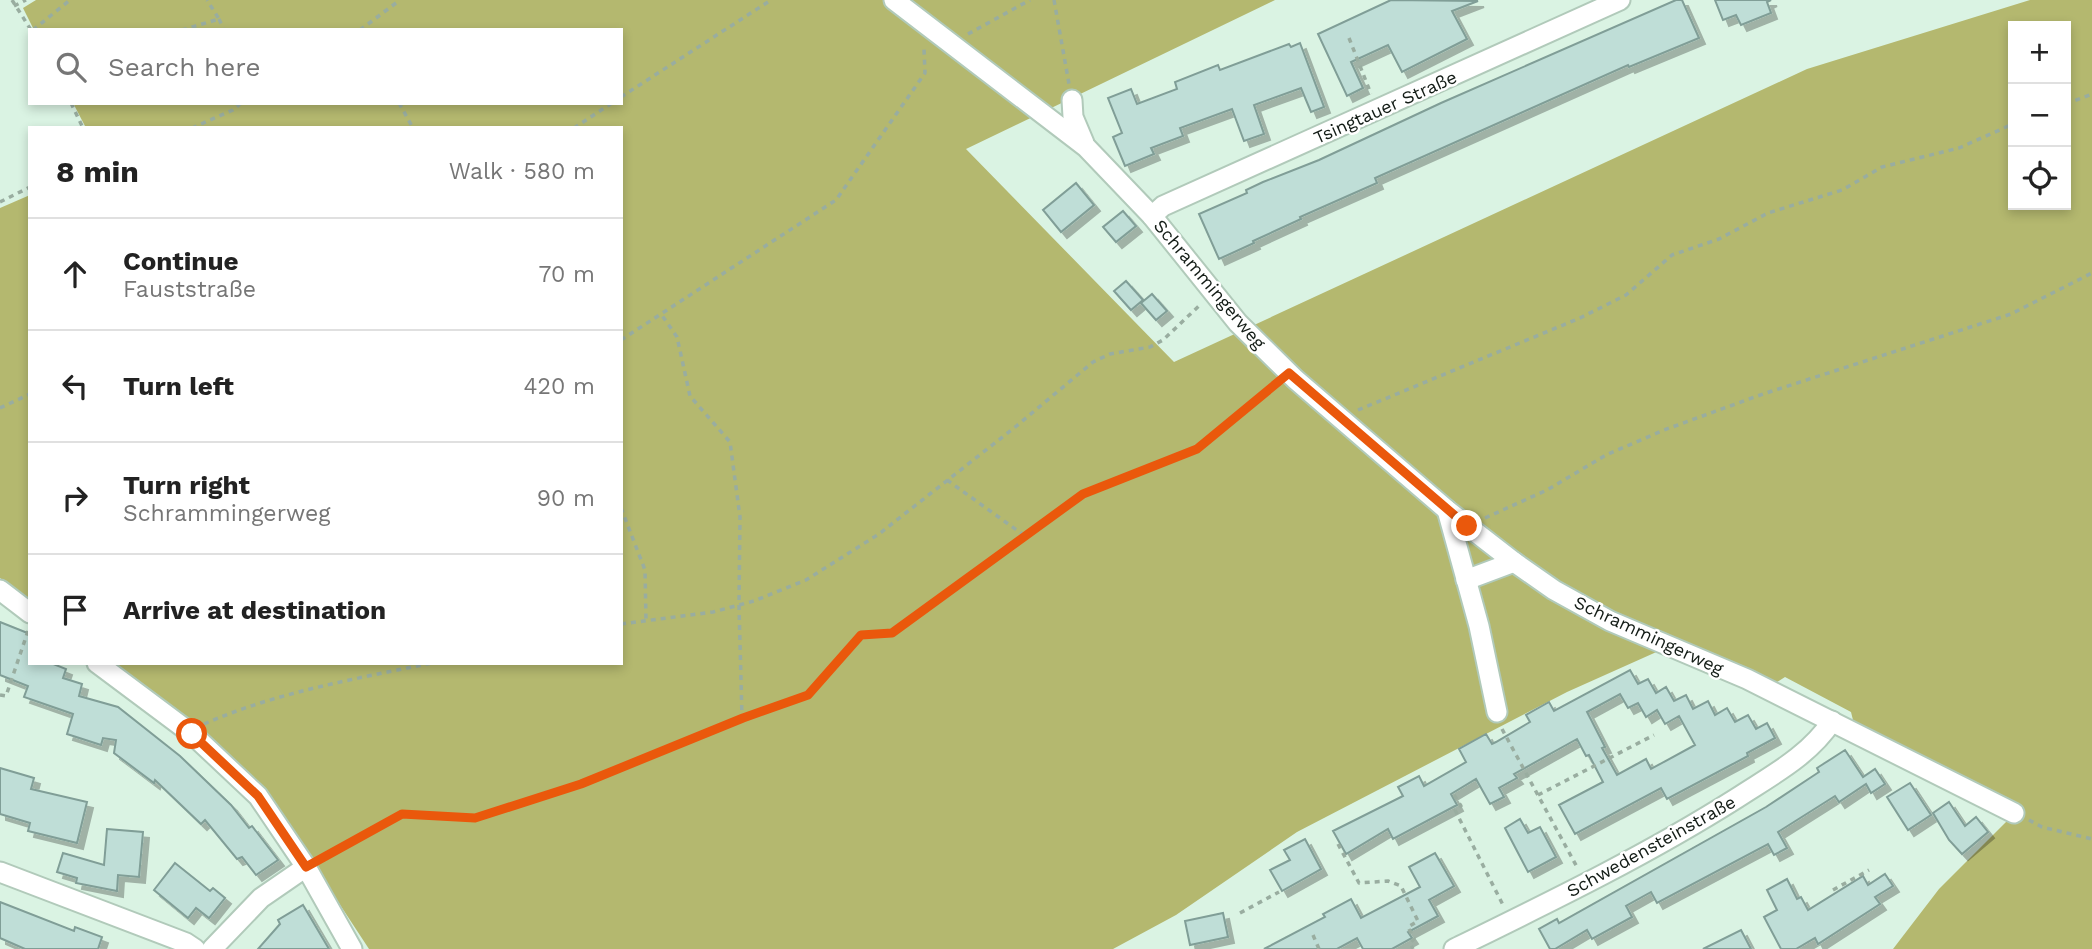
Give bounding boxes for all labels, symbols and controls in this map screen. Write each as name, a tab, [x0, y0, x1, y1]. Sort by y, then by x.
map controls	[2008, 21, 2071, 210]
button: +	[2008, 21, 2071, 84]
search box	[28, 28, 623, 105]
icon: search	[52, 48, 90, 86]
text: Search here	[108, 52, 260, 82]
street label: Tsingtauer Straße	[1310, 66, 1460, 148]
button: −	[2008, 84, 2071, 147]
button: locate	[2008, 147, 2071, 210]
text: 8 min	[56, 154, 139, 189]
text: Walk · 580 m	[449, 158, 595, 185]
street label: Schrammingerweg	[1150, 215, 1270, 353]
text: Continue	[123, 246, 239, 276]
icon: ahead	[56, 255, 94, 293]
text: 70 m	[538, 261, 595, 288]
text: Fauststraße	[123, 276, 256, 303]
icon: left	[56, 367, 94, 405]
text: Turn left	[123, 371, 234, 401]
text: 420 m	[523, 373, 595, 400]
text: Turn right	[123, 470, 250, 500]
icon: right	[56, 479, 94, 517]
text: 90 m	[537, 485, 595, 512]
text: Schrammingerweg	[123, 500, 330, 527]
route end	[1451, 510, 1482, 541]
icon: arrive	[56, 591, 94, 629]
street label: Schrammingerweg	[1571, 591, 1727, 679]
text: Arrive at destination	[123, 595, 386, 625]
route start	[176, 718, 207, 749]
street label: Schwedensteinstraße	[1563, 791, 1739, 901]

